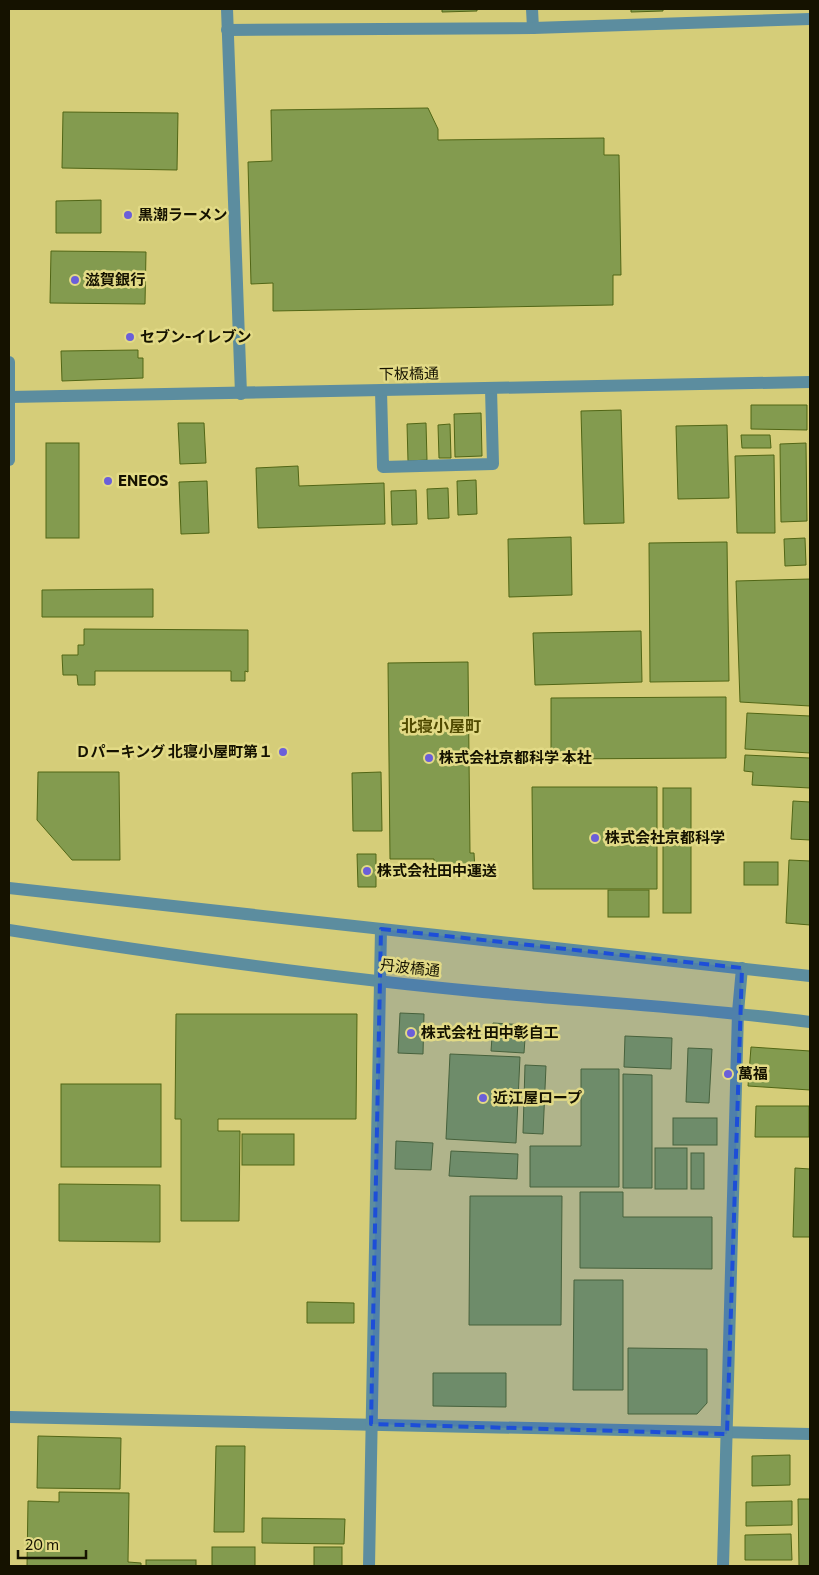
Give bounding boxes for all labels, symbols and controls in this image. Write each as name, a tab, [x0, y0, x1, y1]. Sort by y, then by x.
place label: 黒潮ラーメン	[138, 205, 227, 223]
marker: 黒潮ラーメン	[122, 209, 134, 221]
place label: 滋賀銀行	[85, 270, 145, 288]
marker: 滋賀銀行	[69, 274, 81, 286]
place label: セブン-イレブン	[140, 327, 251, 345]
marker: セブン-イレブン	[124, 331, 136, 343]
street label: 下板橋通	[379, 363, 439, 383]
place label: ENEOS	[118, 471, 168, 489]
marker: ENEOS	[102, 475, 114, 487]
district label: 北寝小屋町	[401, 716, 481, 735]
place label: Ｄパーキング 北寝小屋町第１	[76, 742, 273, 760]
marker: Ｄパーキング 北寝小屋町第１	[277, 746, 289, 758]
place label: 株式会社京都科学 本社	[439, 748, 592, 766]
marker: 株式会社京都科学 本社	[423, 752, 435, 764]
place label: 株式会社京都科学	[605, 828, 725, 846]
marker: 株式会社京都科学	[589, 832, 601, 844]
place label: 株式会社田中運送	[377, 861, 497, 879]
marker: 株式会社田中運送	[361, 865, 373, 877]
street label: 丹波橋通	[379, 955, 441, 979]
place label: 株式会社 田中彰自工	[421, 1023, 559, 1041]
marker: 株式会社 田中彰自工	[405, 1027, 417, 1039]
place label: 萬福	[738, 1064, 768, 1082]
marker: 萬福	[722, 1068, 734, 1080]
place label: 近江屋ロープ	[493, 1088, 582, 1106]
marker: 近江屋ロープ	[477, 1092, 489, 1104]
scale bar	[18, 1528, 85, 1560]
text: 20 m	[25, 1535, 59, 1553]

